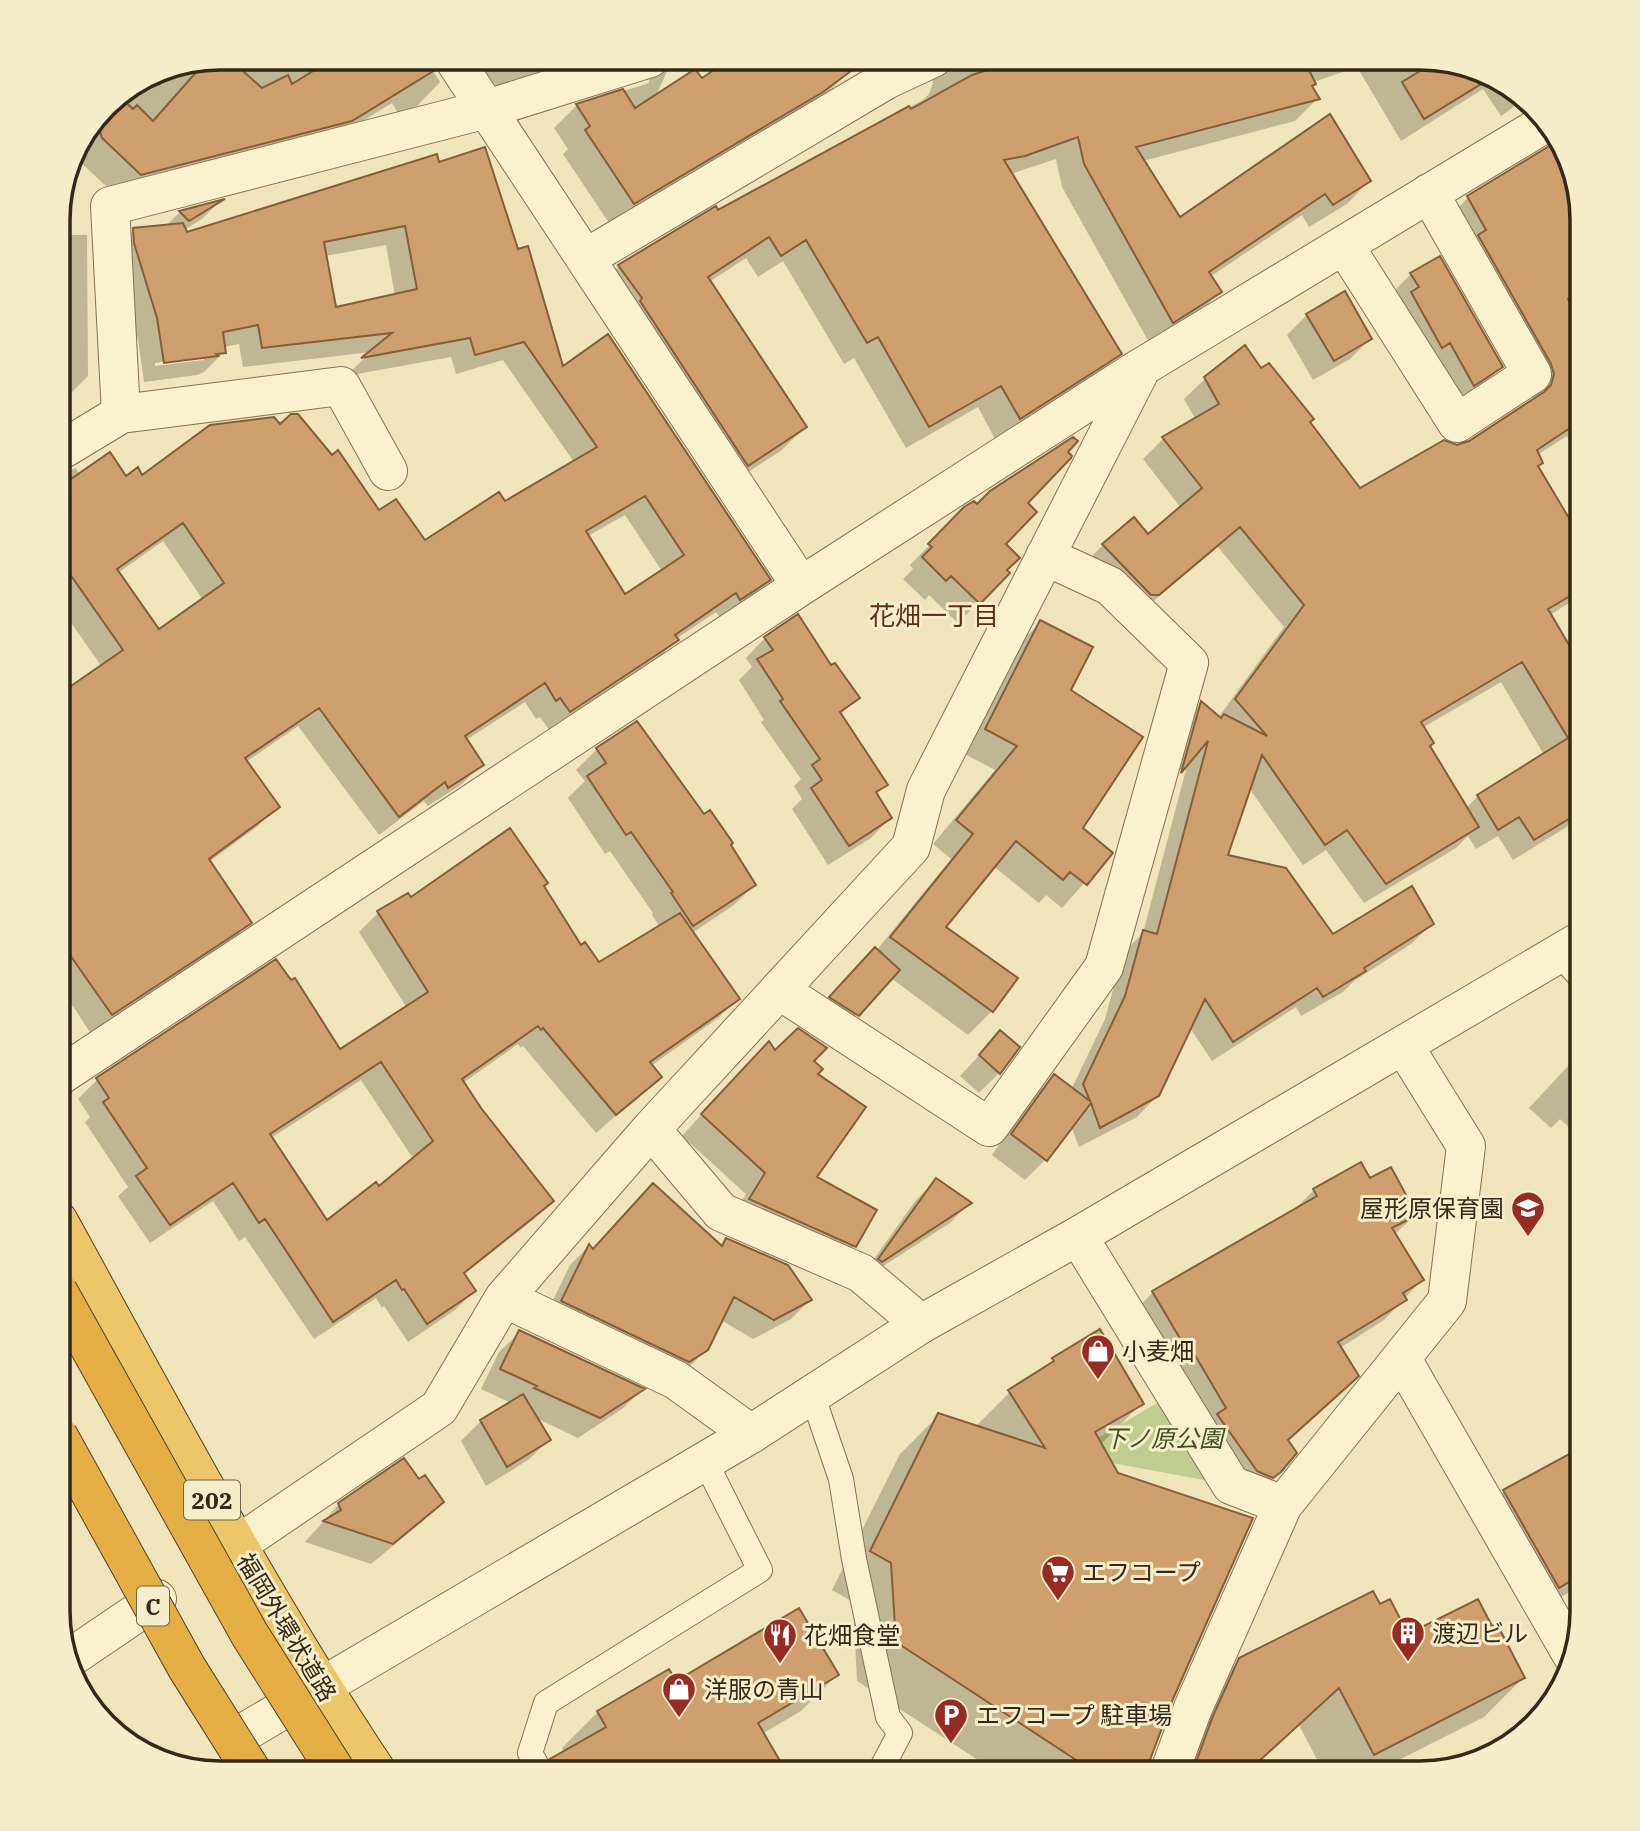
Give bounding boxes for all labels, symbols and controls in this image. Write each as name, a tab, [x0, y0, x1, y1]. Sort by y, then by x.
district label: 花畑一丁目	[869, 598, 999, 632]
school or university icon: 屋形原保育園	[1509, 1189, 1547, 1238]
place label: 屋形原保育園	[1360, 1192, 1504, 1224]
shop icon: 小麦畑	[1079, 1332, 1117, 1381]
place label: 小麦畑	[1122, 1335, 1194, 1367]
park label: 下ノ原公園	[1103, 1422, 1226, 1454]
road number: 202	[184, 1480, 240, 1520]
street label: 福岡外環状道路	[230, 1547, 344, 1707]
supermarket icon: エフコープ	[1039, 1553, 1077, 1602]
place label: エフコープ	[1082, 1556, 1201, 1588]
road number: C	[137, 1586, 169, 1625]
building icon: 渡辺ビル	[1389, 1614, 1427, 1663]
restaurant icon: 花畑食堂	[761, 1616, 799, 1665]
place label: 渡辺ビル	[1432, 1617, 1528, 1649]
place label: 花畑食堂	[804, 1619, 900, 1651]
shop icon: 洋服の青山	[660, 1670, 698, 1719]
place label: 洋服の青山	[704, 1673, 824, 1705]
parking icon: エフコープ 駐車場	[932, 1696, 970, 1745]
place label: エフコープ 駐車場	[976, 1699, 1172, 1731]

